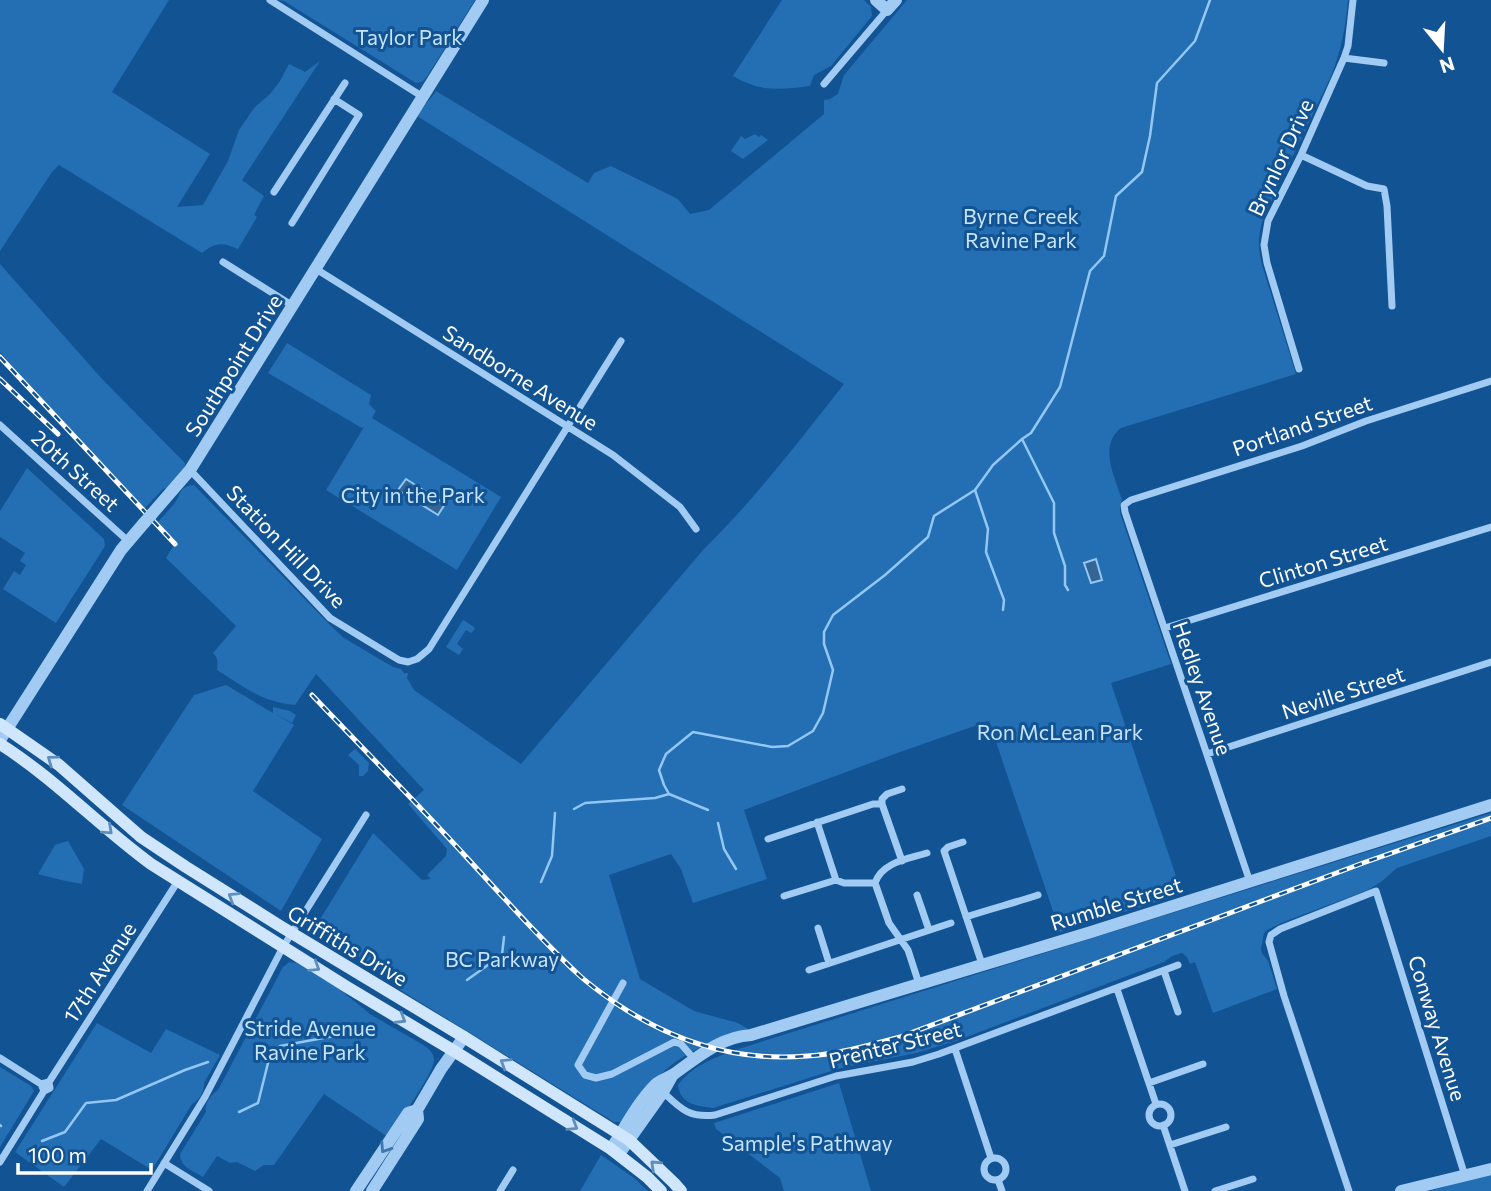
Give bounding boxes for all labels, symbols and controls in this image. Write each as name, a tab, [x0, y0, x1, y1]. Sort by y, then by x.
north arrow	[1407, 14, 1477, 84]
park label: Taylor Park	[355, 24, 463, 49]
text: N	[1437, 53, 1458, 79]
street label: Brynlor Drive	[1242, 95, 1318, 219]
park label: Byrne Creek Ravine Park	[963, 203, 1079, 252]
street label: Southpoint Drive	[179, 289, 287, 441]
street label: Sandborne Avenue	[439, 319, 603, 435]
street label: Portland Street	[1229, 389, 1375, 461]
street label: 20th Street	[27, 424, 125, 516]
street label: Station Hill Drive	[222, 479, 352, 613]
park label: City in the Park	[341, 482, 485, 507]
street label: Clinton Street	[1255, 530, 1391, 592]
street label: Hedley Avenue	[1168, 618, 1238, 758]
street label: Neville Street	[1278, 660, 1408, 724]
park label: Ron McLean Park	[977, 719, 1143, 744]
one-way arrow	[48, 756, 60, 768]
one-way arrow	[99, 822, 112, 834]
street label: Rumble Street	[1047, 871, 1185, 935]
one-way arrow	[228, 892, 241, 905]
street label: Griffiths Drive	[283, 899, 413, 991]
street label: 17th Avenue	[57, 917, 141, 1027]
park label: BC Parkway	[445, 946, 559, 971]
street label: Conway Avenue	[1404, 952, 1472, 1104]
one-way arrow	[307, 959, 320, 972]
one-way arrow	[393, 1011, 406, 1024]
park label: Stride Avenue Ravine Park	[244, 1015, 376, 1064]
street label: Prenter Street	[826, 1015, 964, 1073]
one-way arrow	[500, 1058, 513, 1071]
one-way arrow	[566, 1117, 579, 1130]
park label: Sample's Pathway	[721, 1130, 893, 1155]
scale bar	[18, 1132, 150, 1176]
one-way arrow	[380, 1140, 393, 1153]
text: 100 m	[28, 1142, 87, 1167]
one-way arrow	[650, 1161, 663, 1173]

